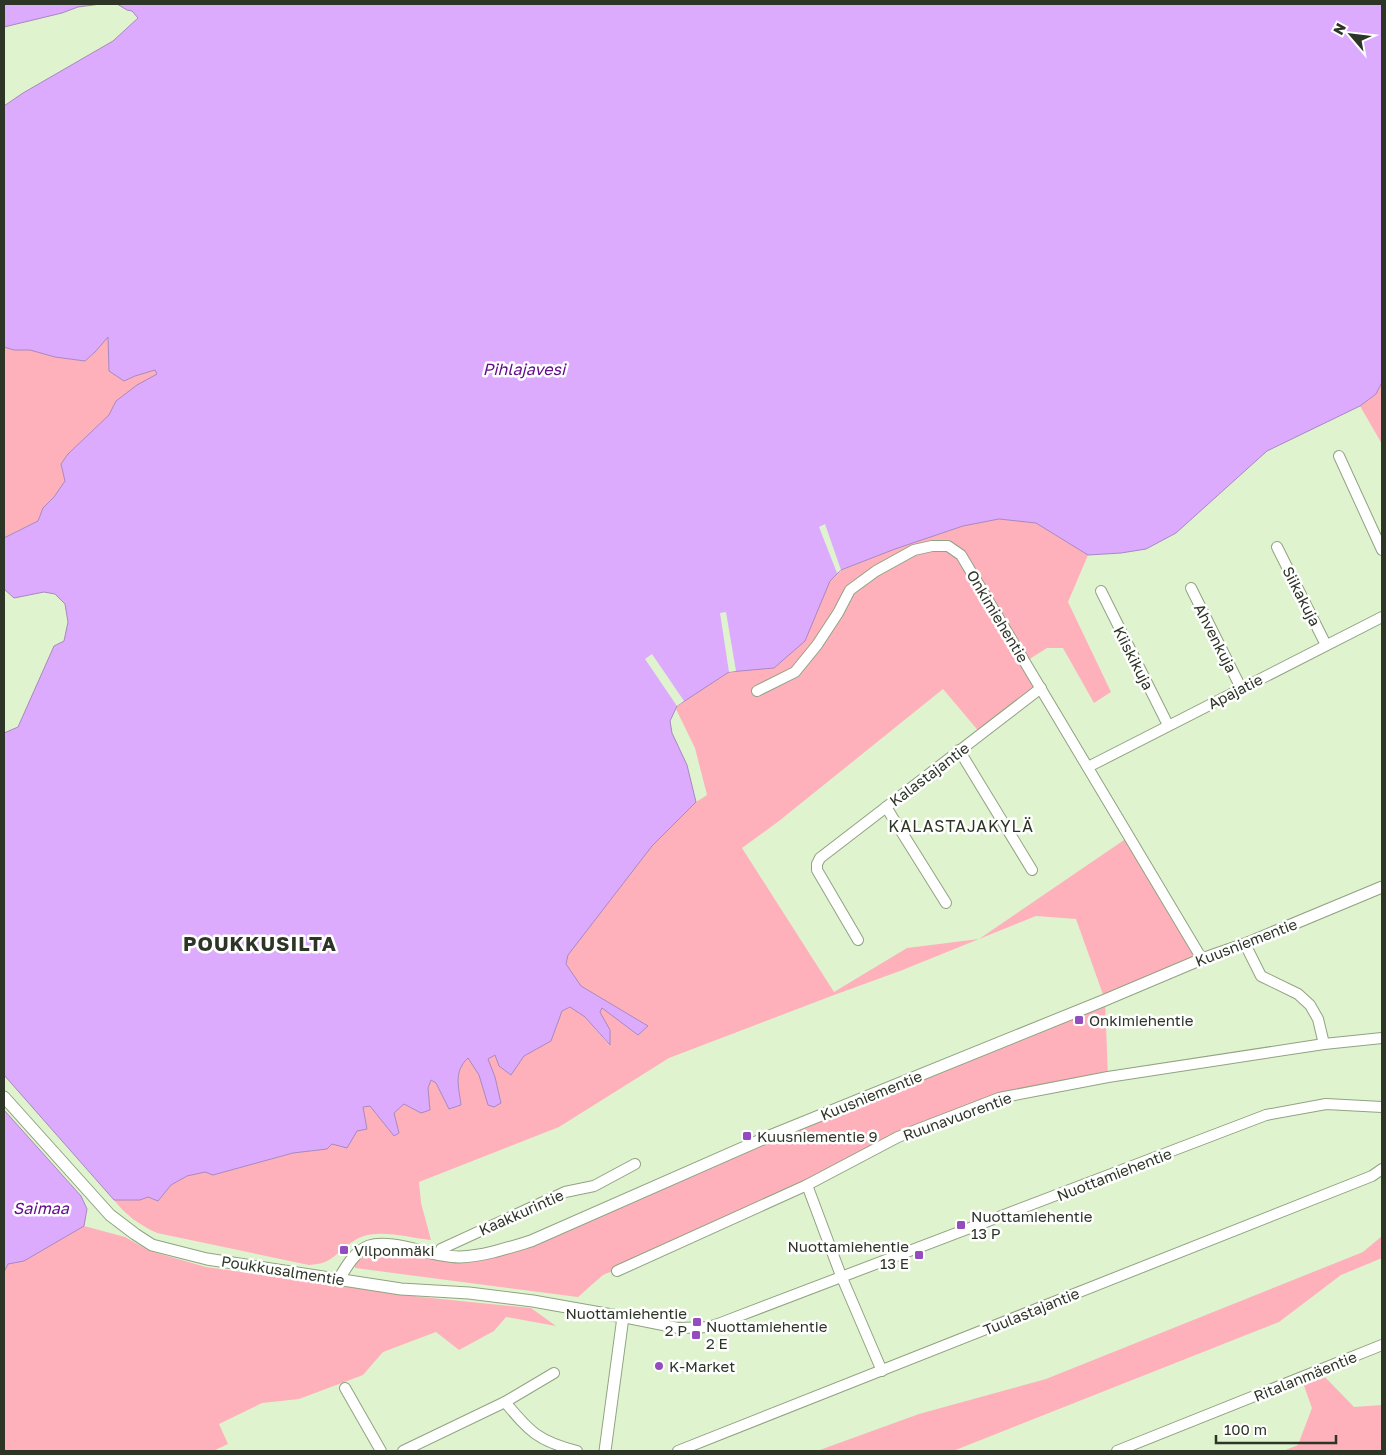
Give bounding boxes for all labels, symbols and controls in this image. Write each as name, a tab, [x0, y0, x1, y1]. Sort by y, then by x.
north arrow	[1326, 10, 1376, 60]
text: N	[1329, 20, 1349, 37]
water label: Pihlajavesi	[483, 359, 567, 379]
street label: Siikakuja	[1279, 563, 1325, 629]
street label: Onkimiehentie	[963, 567, 1033, 666]
street label: Ahvenkuja	[1191, 600, 1241, 676]
street label: Kiiskikuja	[1110, 623, 1158, 693]
street label: Apajatie	[1205, 669, 1266, 712]
street label: Kalastajantie	[886, 738, 972, 810]
district label: KALASTAJAKYLÄ	[888, 816, 1034, 836]
street label: Kuusniementie	[1192, 914, 1300, 970]
district label: POUKKUSILTA	[183, 931, 337, 955]
place label: Onkimiehentie	[1089, 1011, 1194, 1029]
marker: Onkimiehentie	[1073, 1014, 1085, 1026]
street label: Kuusniementie	[818, 1066, 925, 1124]
street label: Ruunavuorentie	[900, 1088, 1014, 1144]
place label: Kuusniementie 9	[757, 1127, 878, 1145]
marker: Kuusniementie 9	[741, 1130, 753, 1142]
street label: Nuottamiehentie	[1054, 1144, 1174, 1204]
street label: Kaakkurintie	[476, 1185, 566, 1239]
water label: Saimaa	[13, 1198, 70, 1218]
place label: Nuottamiehentie 13 P	[971, 1207, 1093, 1242]
marker: Nuottamiehentie 13 P	[955, 1219, 967, 1231]
place label: Nuottamiehentie 13 E	[787, 1237, 909, 1272]
place label: Vilponmäki	[354, 1241, 435, 1259]
marker: Vilponmäki	[338, 1244, 350, 1256]
marker: Nuottamiehentie 13 E	[913, 1249, 925, 1261]
street label: Poukkusalmentie	[220, 1251, 346, 1289]
street label: Tuulastajantie	[980, 1283, 1082, 1338]
place label: Nuottamiehentie 2 P	[565, 1304, 687, 1339]
marker: Nuottamiehentie 2 P	[691, 1316, 703, 1328]
place label: Nuottamiehentie 2 E	[706, 1317, 828, 1352]
marker: Nuottamiehentie 2 E	[690, 1329, 702, 1341]
street label: Ritalanmäentie	[1251, 1347, 1359, 1405]
place label: K-Market	[669, 1357, 735, 1375]
marker: K-Market	[653, 1360, 665, 1372]
scale bar	[1216, 1412, 1336, 1444]
text: 100 m	[1224, 1420, 1267, 1438]

